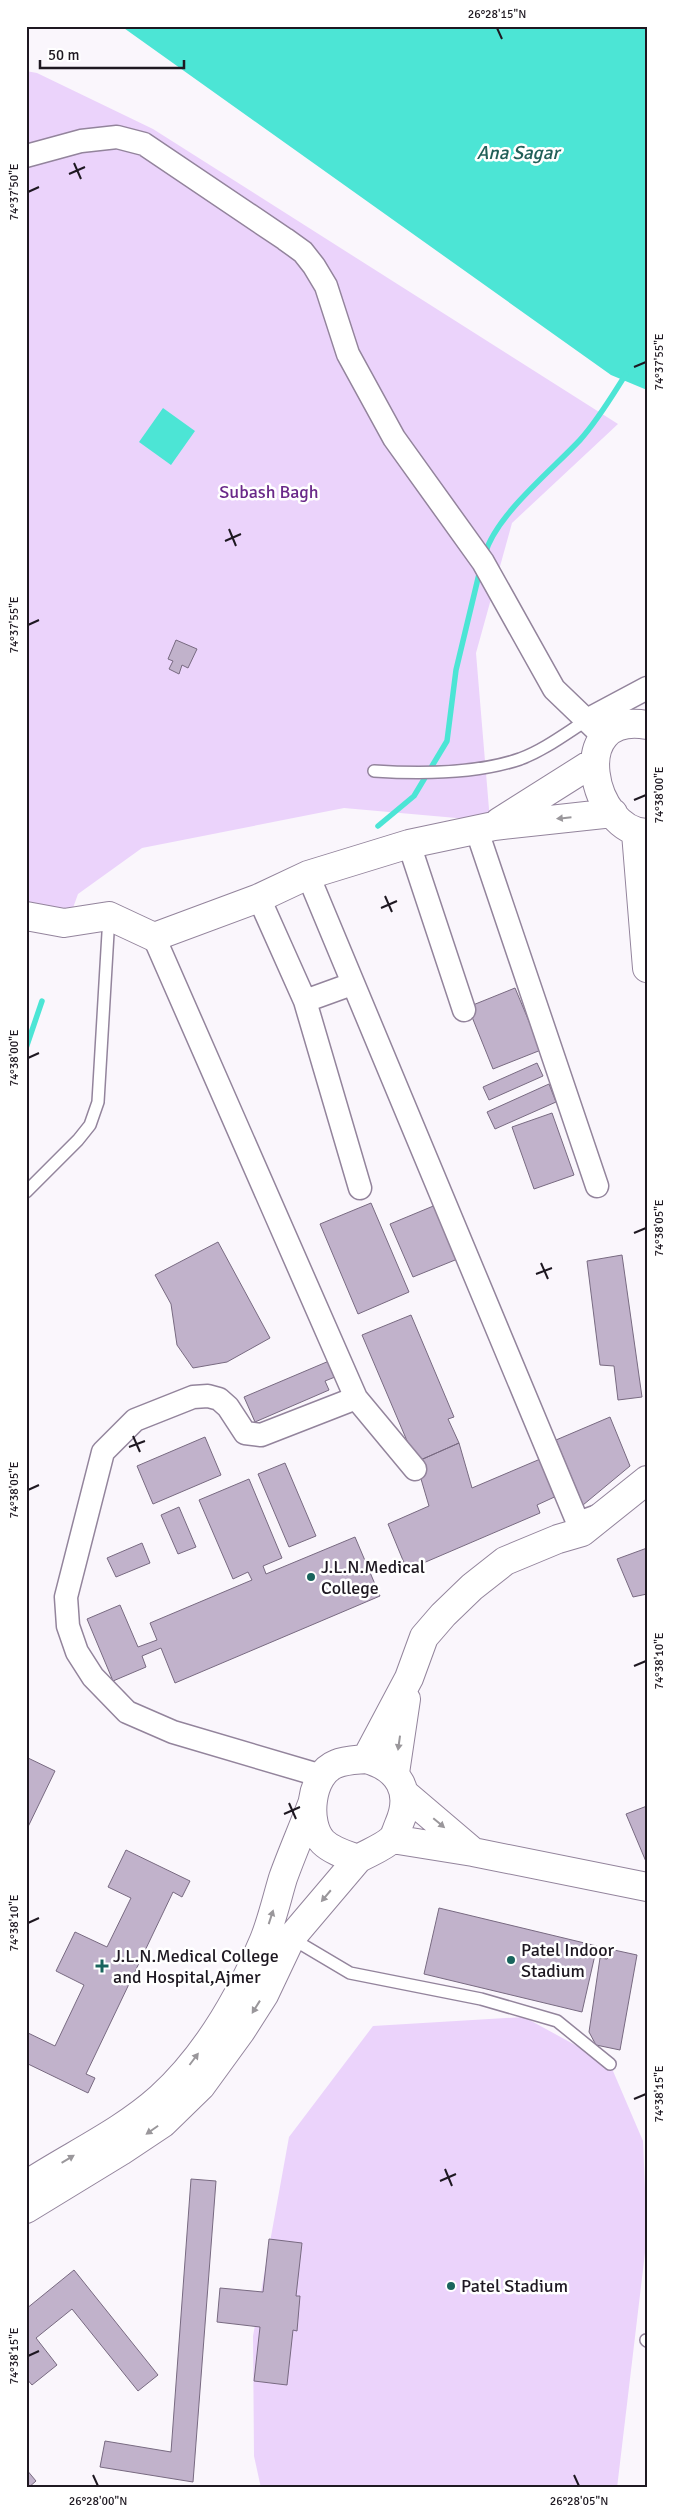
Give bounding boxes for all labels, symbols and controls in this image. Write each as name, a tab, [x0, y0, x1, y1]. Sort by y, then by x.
text: 26°28'15"N	[468, 7, 526, 22]
scale bar	[40, 38, 184, 70]
text: 50 m	[48, 46, 79, 64]
water label: Ana Sagar	[477, 141, 562, 165]
text: 74°37'50"E	[7, 163, 22, 221]
text: 74°37'55"E	[652, 333, 667, 391]
park label: Subash Bagh	[219, 481, 319, 503]
text: 74°37'55"E	[7, 596, 22, 654]
text: 74°38'00"E	[652, 766, 667, 824]
one-way arrow	[556, 814, 572, 822]
text: 74°38'00"E	[7, 1029, 22, 1087]
text: 74°38'05"E	[652, 1199, 667, 1257]
text: 74°38'05"E	[7, 1461, 22, 1519]
place label: J.L.N.Medical College	[321, 1556, 425, 1599]
marker: J.L.N.Medical College	[305, 1571, 317, 1583]
text: 74°38'10"E	[652, 1632, 667, 1690]
one-way arrow	[395, 1735, 403, 1751]
one-way arrow	[432, 1818, 445, 1829]
one-way arrow	[321, 1889, 332, 1902]
text: 74°38'10"E	[7, 1894, 22, 1952]
one-way arrow	[268, 1910, 275, 1925]
place label: Patel Indoor Stadium	[521, 1939, 615, 1982]
place label: J.L.N.Medical College and Hospital,Ajmer	[113, 1945, 279, 1988]
marker: Patel Indoor Stadium	[505, 1954, 517, 1966]
marker: J.L.N.Medical College and Hospital,Ajmer	[95, 1959, 109, 1973]
one-way arrow	[252, 2001, 261, 2014]
one-way arrow	[189, 2052, 199, 2066]
text: 74°38'15"E	[652, 2065, 667, 2123]
one-way arrow	[145, 2125, 159, 2135]
one-way arrow	[61, 2155, 74, 2164]
place label: Patel Stadium	[461, 2275, 568, 2297]
marker: Patel Stadium	[445, 2280, 457, 2292]
text: 74°38'15"E	[7, 2327, 22, 2385]
text: 26°28'00"N	[69, 2494, 127, 2509]
text: 26°28'05"N	[550, 2494, 608, 2509]

